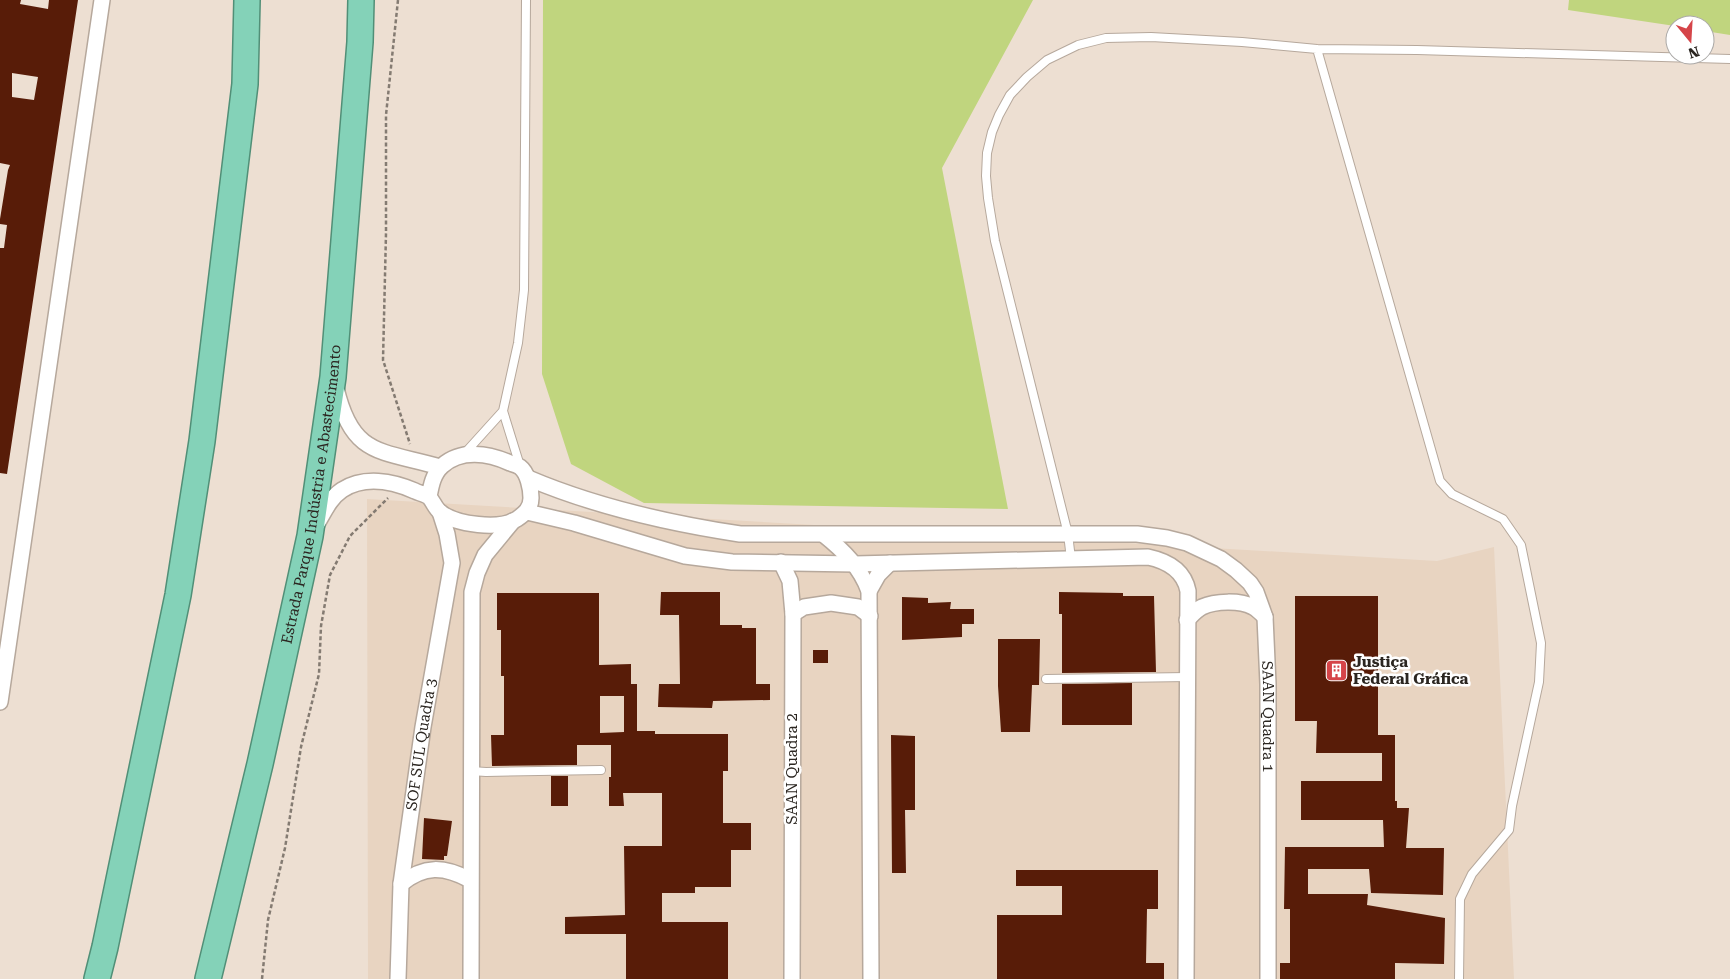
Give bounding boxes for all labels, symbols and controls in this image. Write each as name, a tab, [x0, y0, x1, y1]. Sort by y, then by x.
north arrow	[1665, 15, 1715, 65]
text: N	[1686, 43, 1702, 62]
street label: Estrada Parque Indústria e Abastecimento	[278, 344, 345, 646]
place label: Justiça Federal Gráfica	[1353, 653, 1469, 688]
building icon: Justiça Federal Gráfica	[1325, 659, 1349, 683]
street label: SAAN Quadra 1	[1258, 660, 1277, 772]
street label: SOF SUL Quadra 3	[402, 677, 440, 812]
street label: SAAN Quadra 2	[783, 713, 801, 825]

